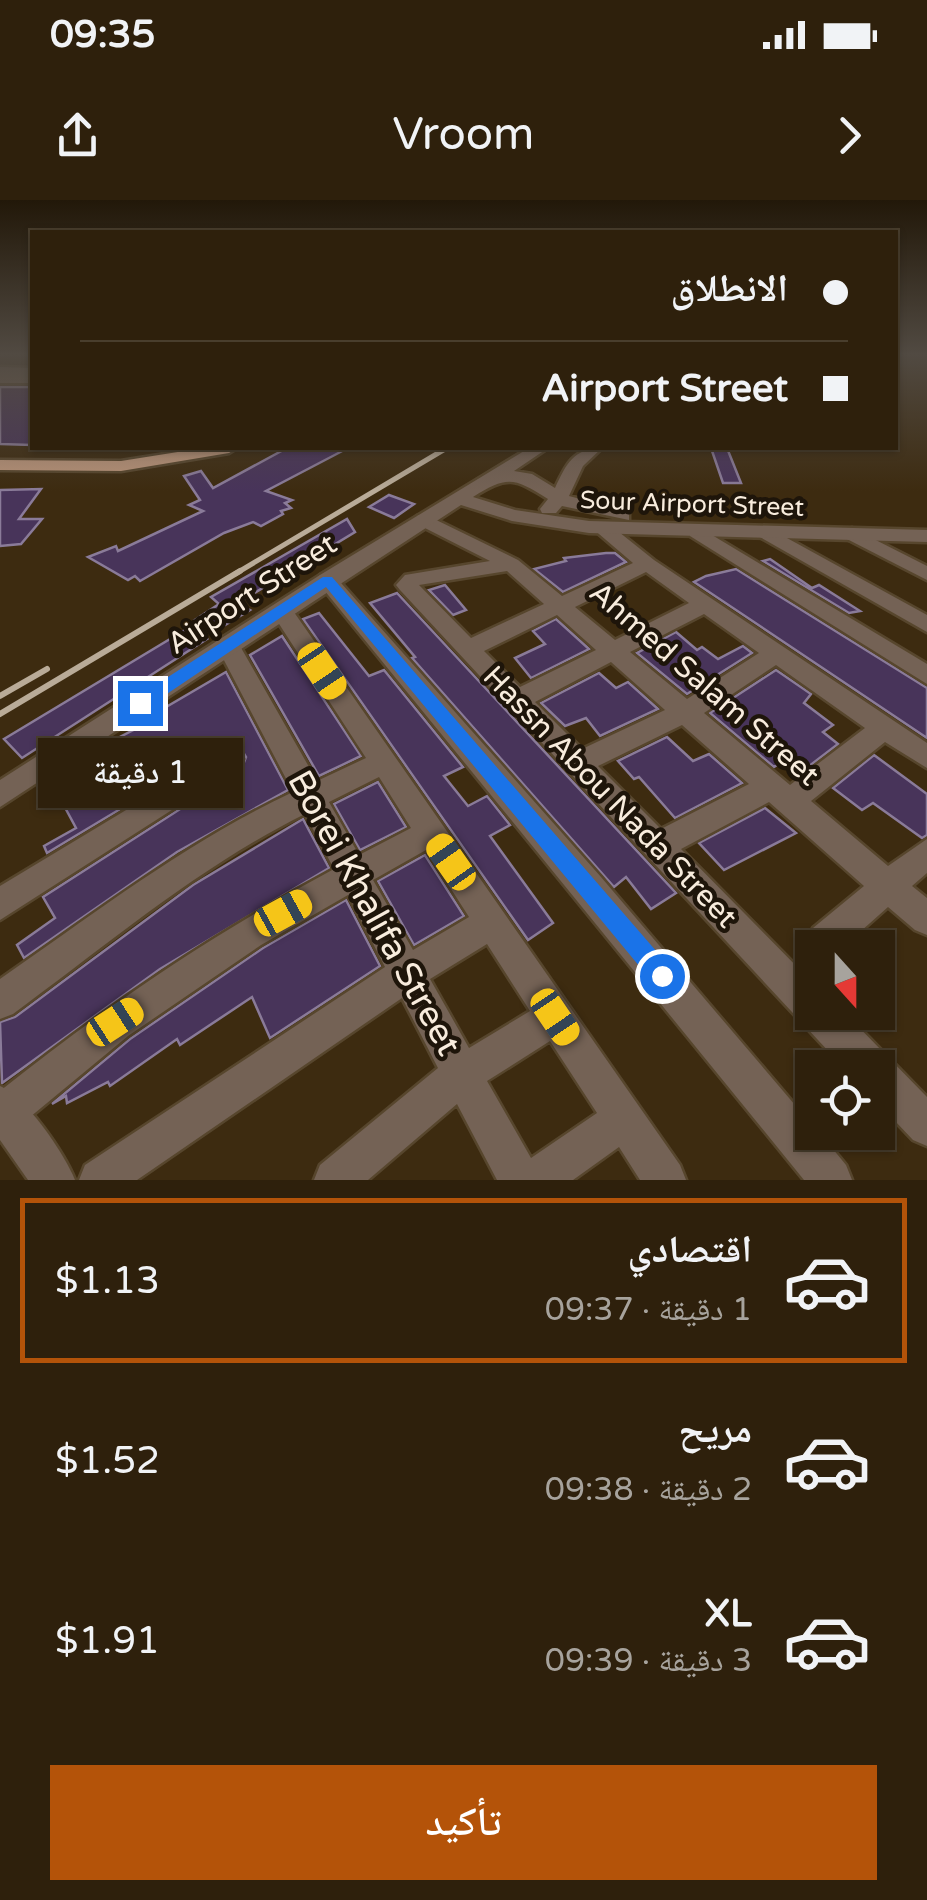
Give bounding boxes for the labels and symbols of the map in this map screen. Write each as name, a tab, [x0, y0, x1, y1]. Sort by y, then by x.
street label: Sour Airport Street	[579, 485, 805, 523]
street label: Airport Street	[160, 525, 344, 663]
street label: Ahmed Salam Street	[581, 574, 827, 794]
car	[293, 638, 351, 704]
street label: Hassn Abou Nada Street	[475, 658, 745, 936]
route end	[118, 681, 163, 726]
callout: 1 دقيقة	[38, 738, 242, 808]
street label: Borei Khalifa Street	[278, 763, 470, 1063]
car	[422, 829, 480, 895]
car	[249, 885, 317, 941]
north arrow	[795, 930, 895, 1030]
route start	[640, 954, 685, 999]
car	[526, 984, 584, 1050]
car	[82, 993, 148, 1051]

